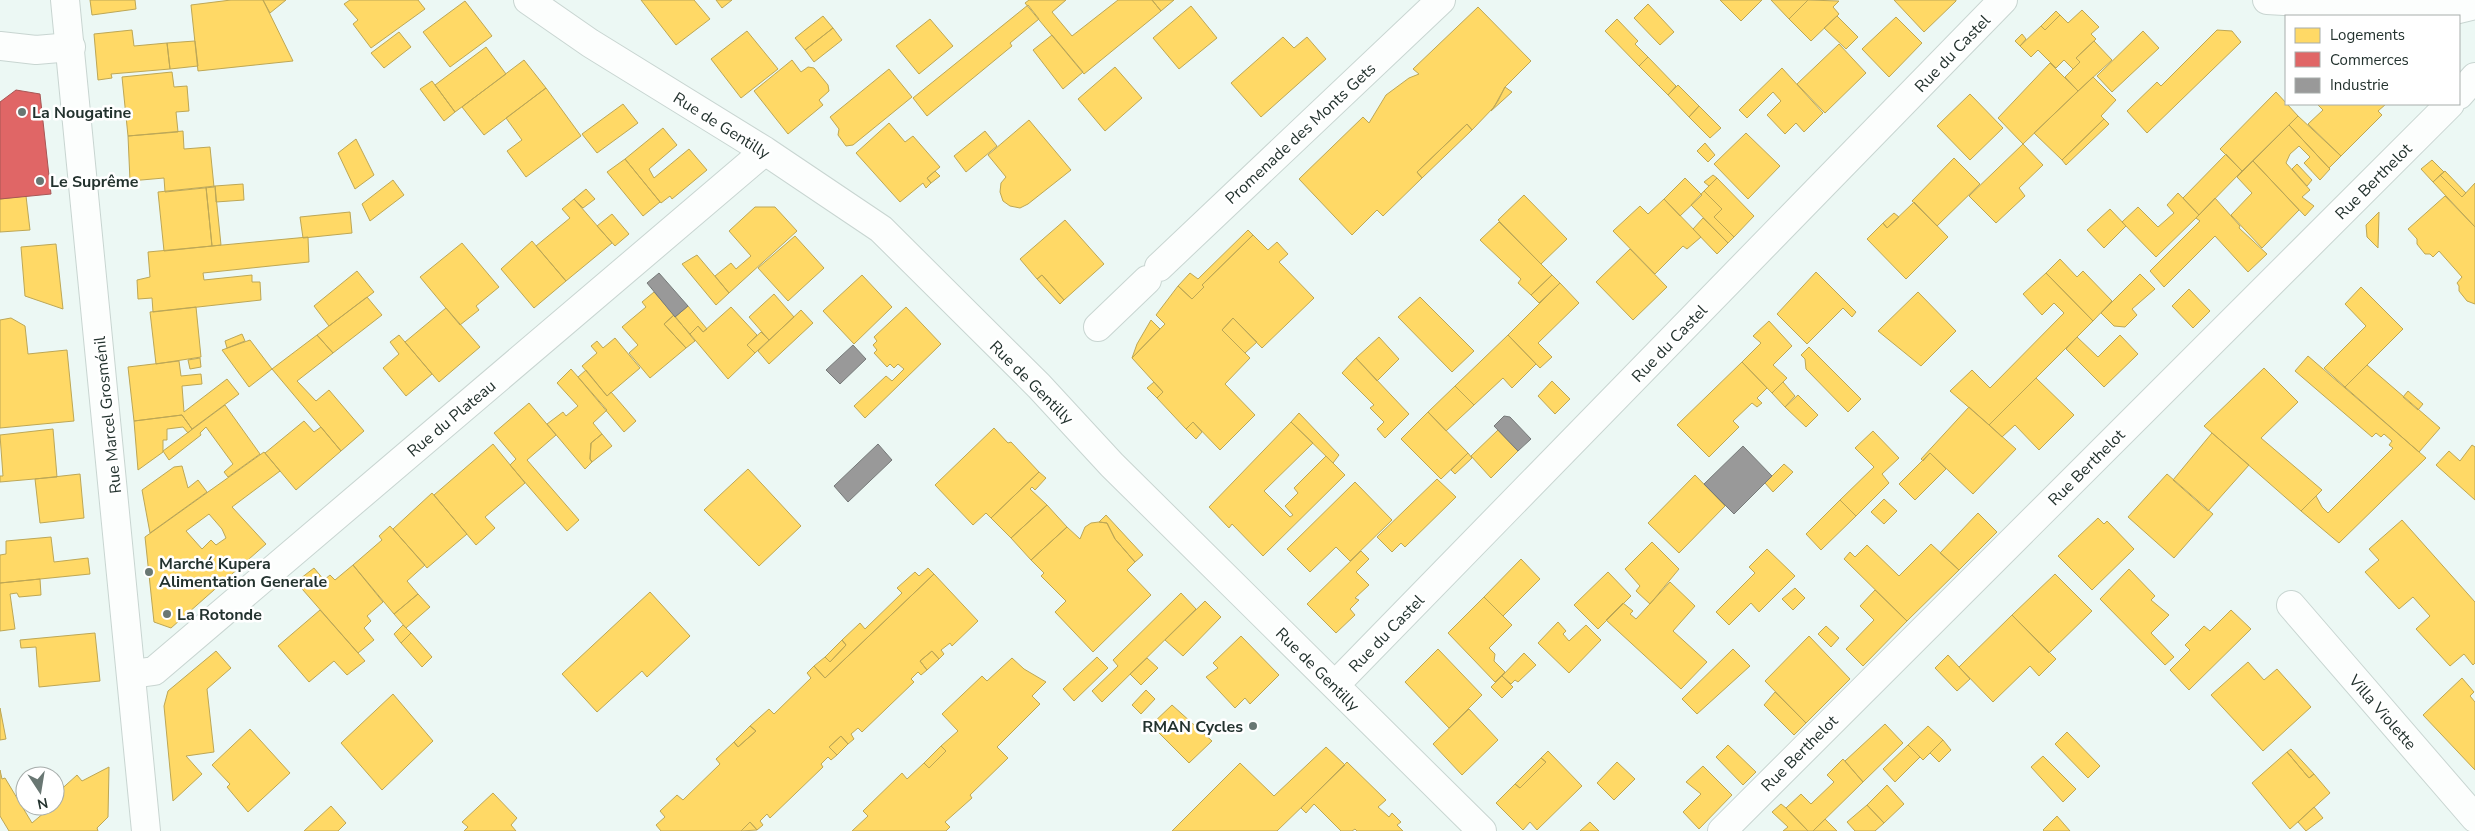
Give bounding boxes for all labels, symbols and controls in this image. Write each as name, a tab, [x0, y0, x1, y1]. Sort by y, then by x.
street label: Rue du Castel	[1910, 10, 1996, 97]
legend	[2285, 15, 2460, 105]
text: Logements	[2330, 25, 2405, 45]
text: Commerces	[2330, 50, 2409, 70]
street label: Promenade des Monts Gets	[1221, 58, 1381, 209]
text: Industrie	[2330, 75, 2389, 95]
street label: Rue de Gentilly	[669, 87, 775, 165]
place label: La Nougatine	[32, 102, 132, 124]
marker: La Nougatine	[16, 106, 28, 118]
street label: Rue Berthelot	[2331, 138, 2417, 225]
place label: Le Suprême	[50, 171, 139, 193]
marker: Le Suprême	[34, 175, 46, 187]
street label: Rue du Castel	[1627, 300, 1713, 387]
street label: Rue Marcel Grosménil	[89, 335, 127, 495]
street label: Rue de Gentilly	[985, 336, 1079, 430]
street label: Rue du Plateau	[403, 375, 501, 462]
street label: Rue Berthelot	[2044, 424, 2130, 511]
place label: Marché Kupera Alimentation Generale	[159, 553, 328, 593]
marker: Marché Kupera Alimentation Generale	[143, 566, 155, 578]
street label: Rue du Castel	[1344, 590, 1430, 677]
place label: La Rotonde	[177, 604, 262, 626]
marker: La Rotonde	[161, 608, 173, 620]
street label: Rue de Gentilly	[1271, 623, 1365, 717]
street label: Villa Violette	[2343, 670, 2421, 755]
street label: Rue Berthelot	[1757, 710, 1843, 797]
place label: RMAN Cycles	[1142, 716, 1243, 738]
marker: RMAN Cycles	[1247, 720, 1259, 732]
north arrow	[15, 766, 65, 816]
text: N	[35, 793, 50, 814]

